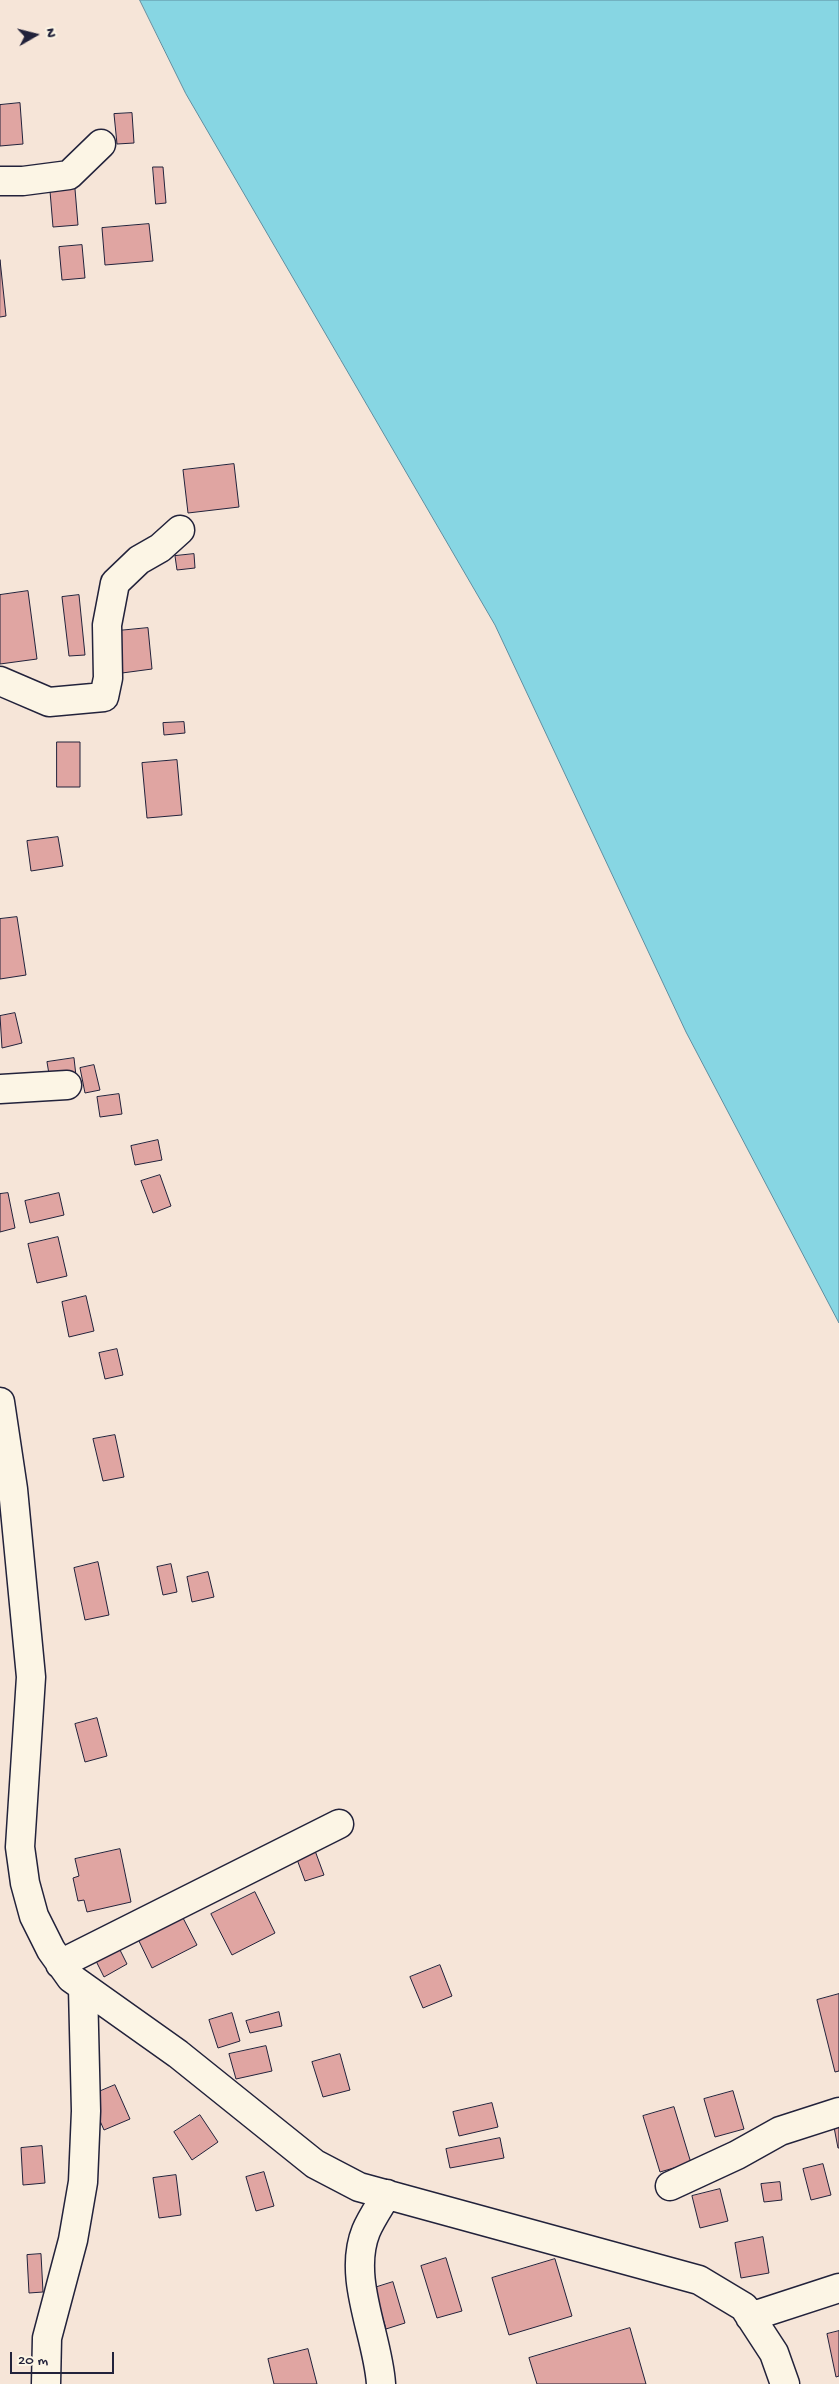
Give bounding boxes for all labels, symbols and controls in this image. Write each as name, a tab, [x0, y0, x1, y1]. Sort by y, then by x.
north arrow	[10, 10, 60, 60]
text: N	[41, 27, 59, 39]
scale bar	[12, 2342, 116, 2374]
text: 20 m	[18, 2352, 48, 2370]

